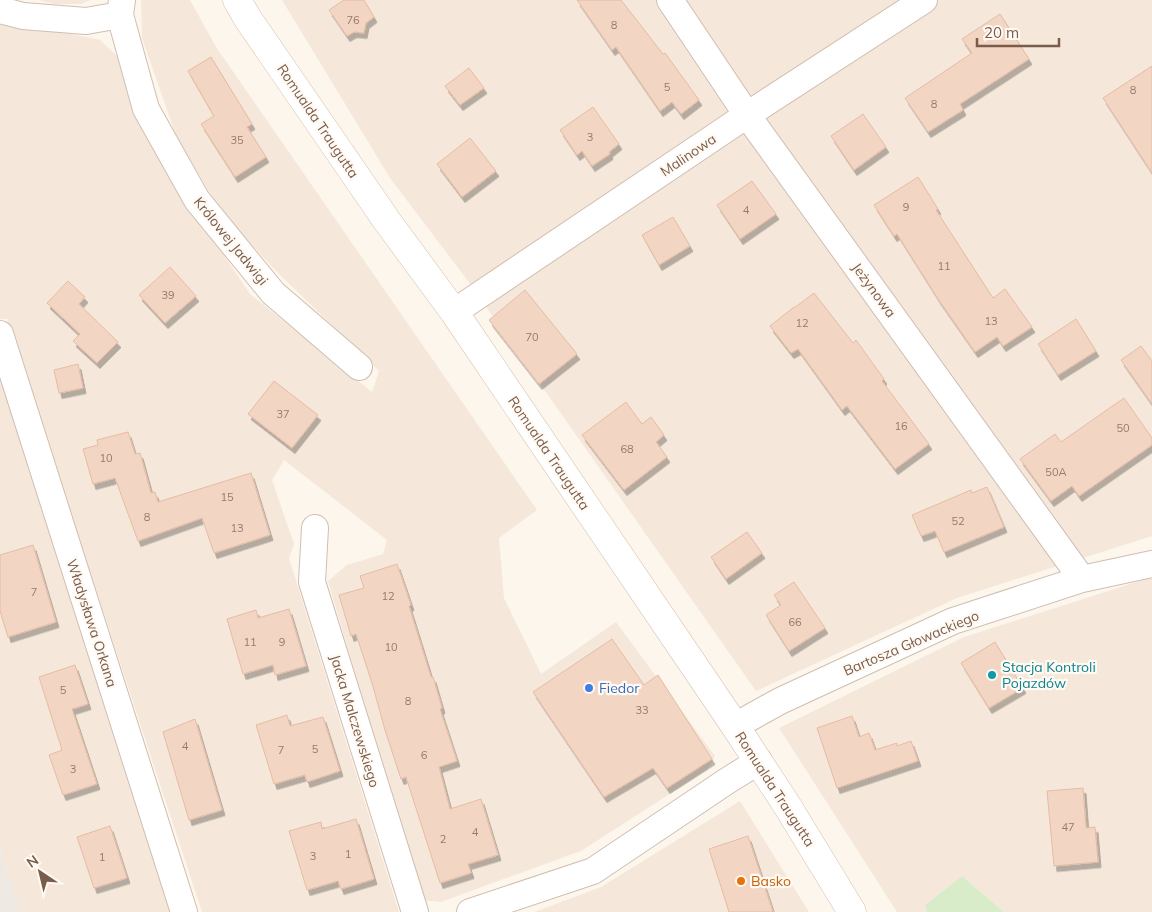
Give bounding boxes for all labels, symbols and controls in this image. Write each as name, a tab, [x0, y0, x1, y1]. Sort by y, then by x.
house number: 76	[346, 13, 360, 27]
scale bar	[977, 15, 1060, 47]
house number: 8	[611, 18, 618, 32]
text: 20 m	[984, 23, 1019, 42]
street label: Romualda Traugutta	[273, 61, 363, 181]
house number: 5	[664, 80, 671, 94]
house number: 8	[1130, 83, 1137, 97]
house number: 8	[931, 97, 938, 111]
house number: 3	[587, 130, 593, 144]
street label: Malinowa	[657, 130, 719, 180]
house number: 35	[230, 133, 244, 147]
street label: Królowej Jadwigi	[190, 193, 272, 289]
house number: 9	[903, 200, 909, 214]
house number: 4	[743, 203, 750, 217]
street label: Jeżynowa	[848, 259, 900, 321]
house number: 11	[937, 259, 951, 273]
house number: 39	[161, 288, 175, 302]
house number: 13	[984, 314, 998, 328]
house number: 12	[795, 316, 809, 330]
house number: 70	[525, 330, 539, 344]
street label: Romualda Traugutta	[504, 393, 594, 513]
house number: 37	[276, 407, 290, 421]
house number: 16	[894, 419, 908, 433]
house number: 50	[1116, 421, 1130, 435]
house number: 68	[620, 442, 634, 456]
house number: 10	[99, 451, 113, 465]
house number: 50A	[1045, 465, 1067, 479]
house number: 15	[220, 490, 234, 504]
house number: 8	[144, 510, 151, 524]
house number: 52	[951, 514, 965, 528]
house number: 13	[230, 521, 244, 535]
street label: Władysława Orkana	[63, 557, 121, 689]
house number: 7	[31, 585, 37, 599]
house number: 12	[381, 589, 395, 603]
street label: Bartosza Głowackiego	[840, 606, 982, 680]
house number: 66	[788, 615, 802, 629]
house number: 11	[243, 635, 257, 649]
house number: 9	[279, 635, 285, 649]
house number: 10	[384, 640, 398, 654]
street label: Jacka Malczewskiego	[326, 652, 384, 790]
place label: Stacja Kontroli Pojazdów	[1002, 658, 1096, 692]
marker: Stacja Kontroli Pojazdów	[986, 669, 998, 681]
place label: Fiedor	[599, 679, 640, 697]
marker: Fiedor	[583, 682, 595, 694]
house number: 5	[60, 683, 67, 697]
house number: 8	[405, 694, 412, 708]
house number: 33	[635, 703, 649, 717]
street label: Romualda Traugutta	[731, 728, 819, 850]
house number: 4	[182, 739, 189, 753]
house number: 5	[312, 742, 319, 756]
house number: 7	[278, 743, 284, 757]
house number: 6	[421, 748, 428, 762]
house number: 3	[70, 762, 76, 776]
house number: 47	[1061, 820, 1075, 834]
house number: 4	[472, 825, 479, 839]
house number: 2	[440, 832, 447, 846]
north arrow	[15, 847, 65, 897]
house number: 1	[345, 847, 351, 861]
house number: 3	[310, 849, 316, 863]
house number: 1	[99, 850, 105, 864]
text: N	[23, 851, 42, 872]
place label: Basko	[751, 872, 791, 890]
marker: Basko	[735, 875, 747, 887]

